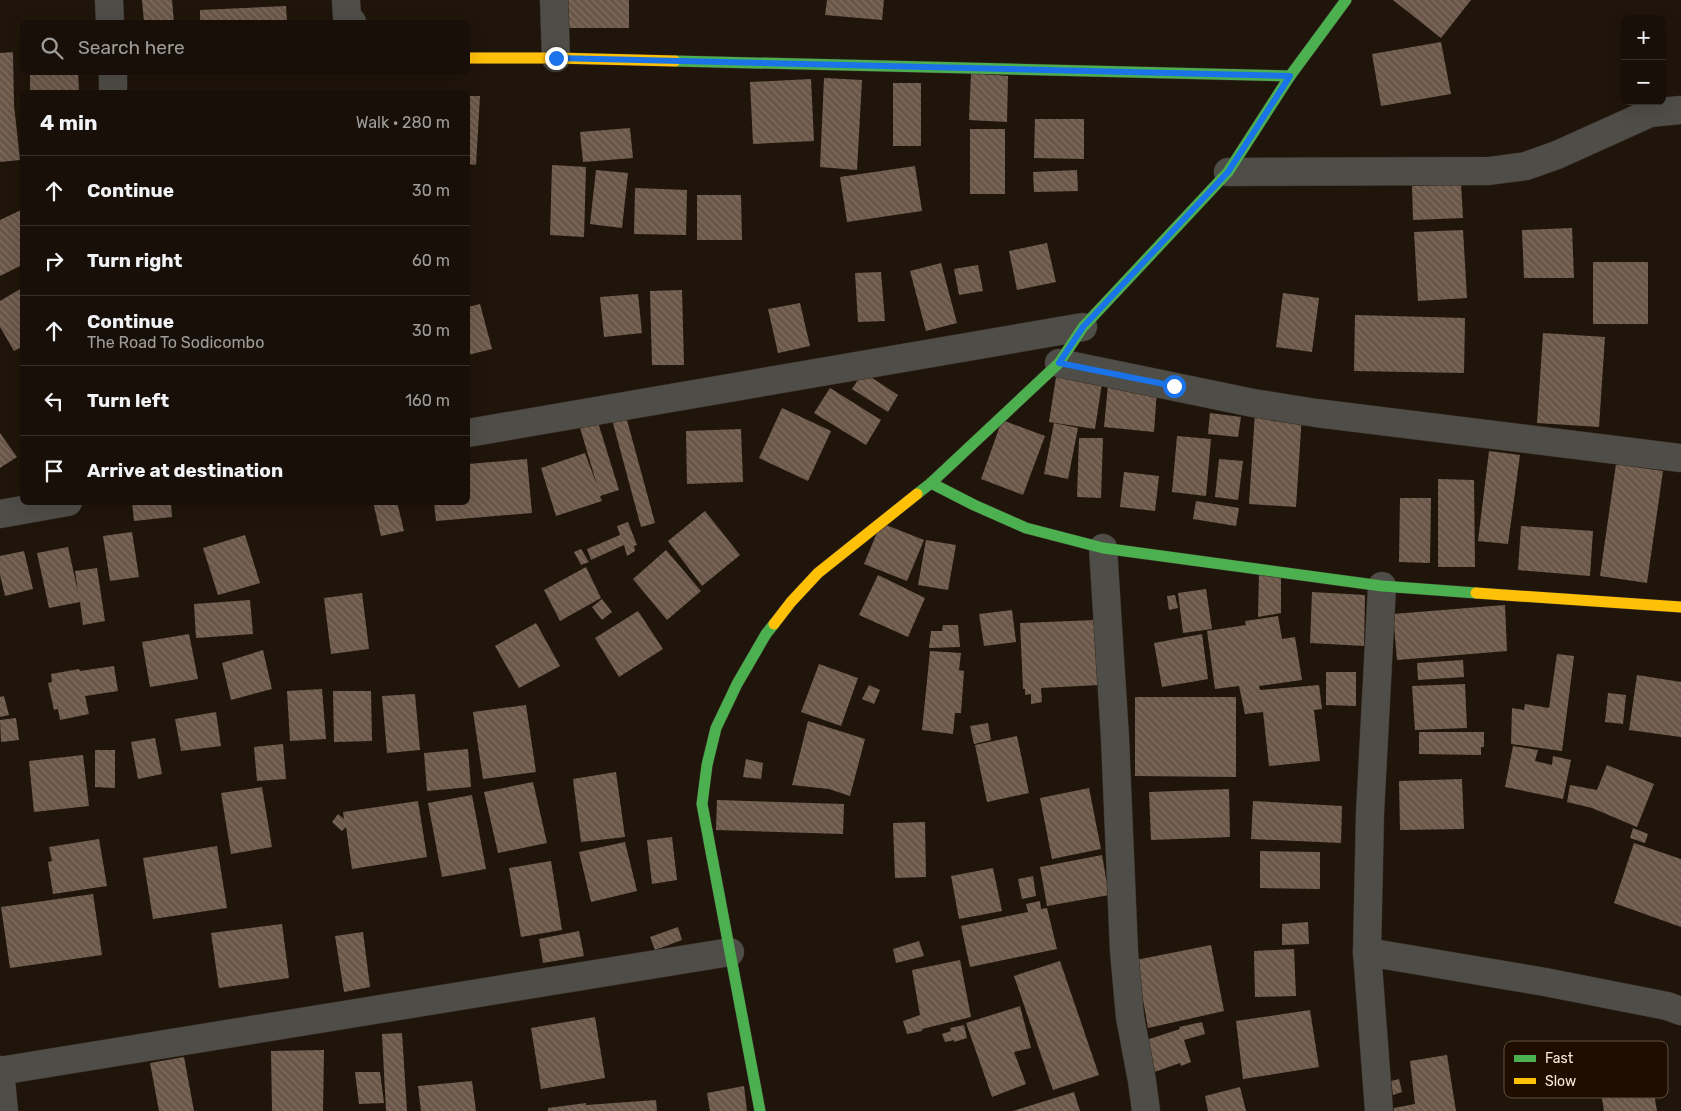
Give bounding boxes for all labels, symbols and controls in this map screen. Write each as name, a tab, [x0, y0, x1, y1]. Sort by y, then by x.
map controls	[1621, 15, 1666, 105]
button: +	[1621, 15, 1666, 60]
search box	[20, 20, 470, 75]
icon: search	[38, 34, 66, 62]
text: Search here	[78, 36, 185, 59]
route end	[545, 47, 568, 70]
button: −	[1621, 60, 1666, 105]
text: 4 min	[40, 110, 98, 135]
text: Walk · 280 m	[356, 113, 450, 132]
icon: ahead	[40, 177, 68, 205]
text: Continue	[87, 179, 174, 202]
text: 30 m	[412, 181, 450, 200]
icon: right	[40, 247, 68, 275]
text: Turn right	[87, 249, 182, 272]
text: 60 m	[412, 251, 450, 270]
text: Continue	[87, 310, 174, 333]
icon: ahead	[40, 317, 68, 345]
text: 30 m	[412, 321, 450, 340]
text: The Road To Sodicombo	[87, 333, 264, 352]
route start	[1163, 375, 1186, 398]
icon: left	[40, 387, 68, 415]
text: Turn left	[87, 389, 169, 412]
text: 160 m	[405, 391, 450, 410]
icon: arrive	[40, 457, 68, 485]
text: Arrive at destination	[87, 459, 283, 482]
legend	[1504, 1041, 1668, 1098]
text: Fast	[1545, 1050, 1574, 1067]
text: Slow	[1545, 1073, 1576, 1090]

